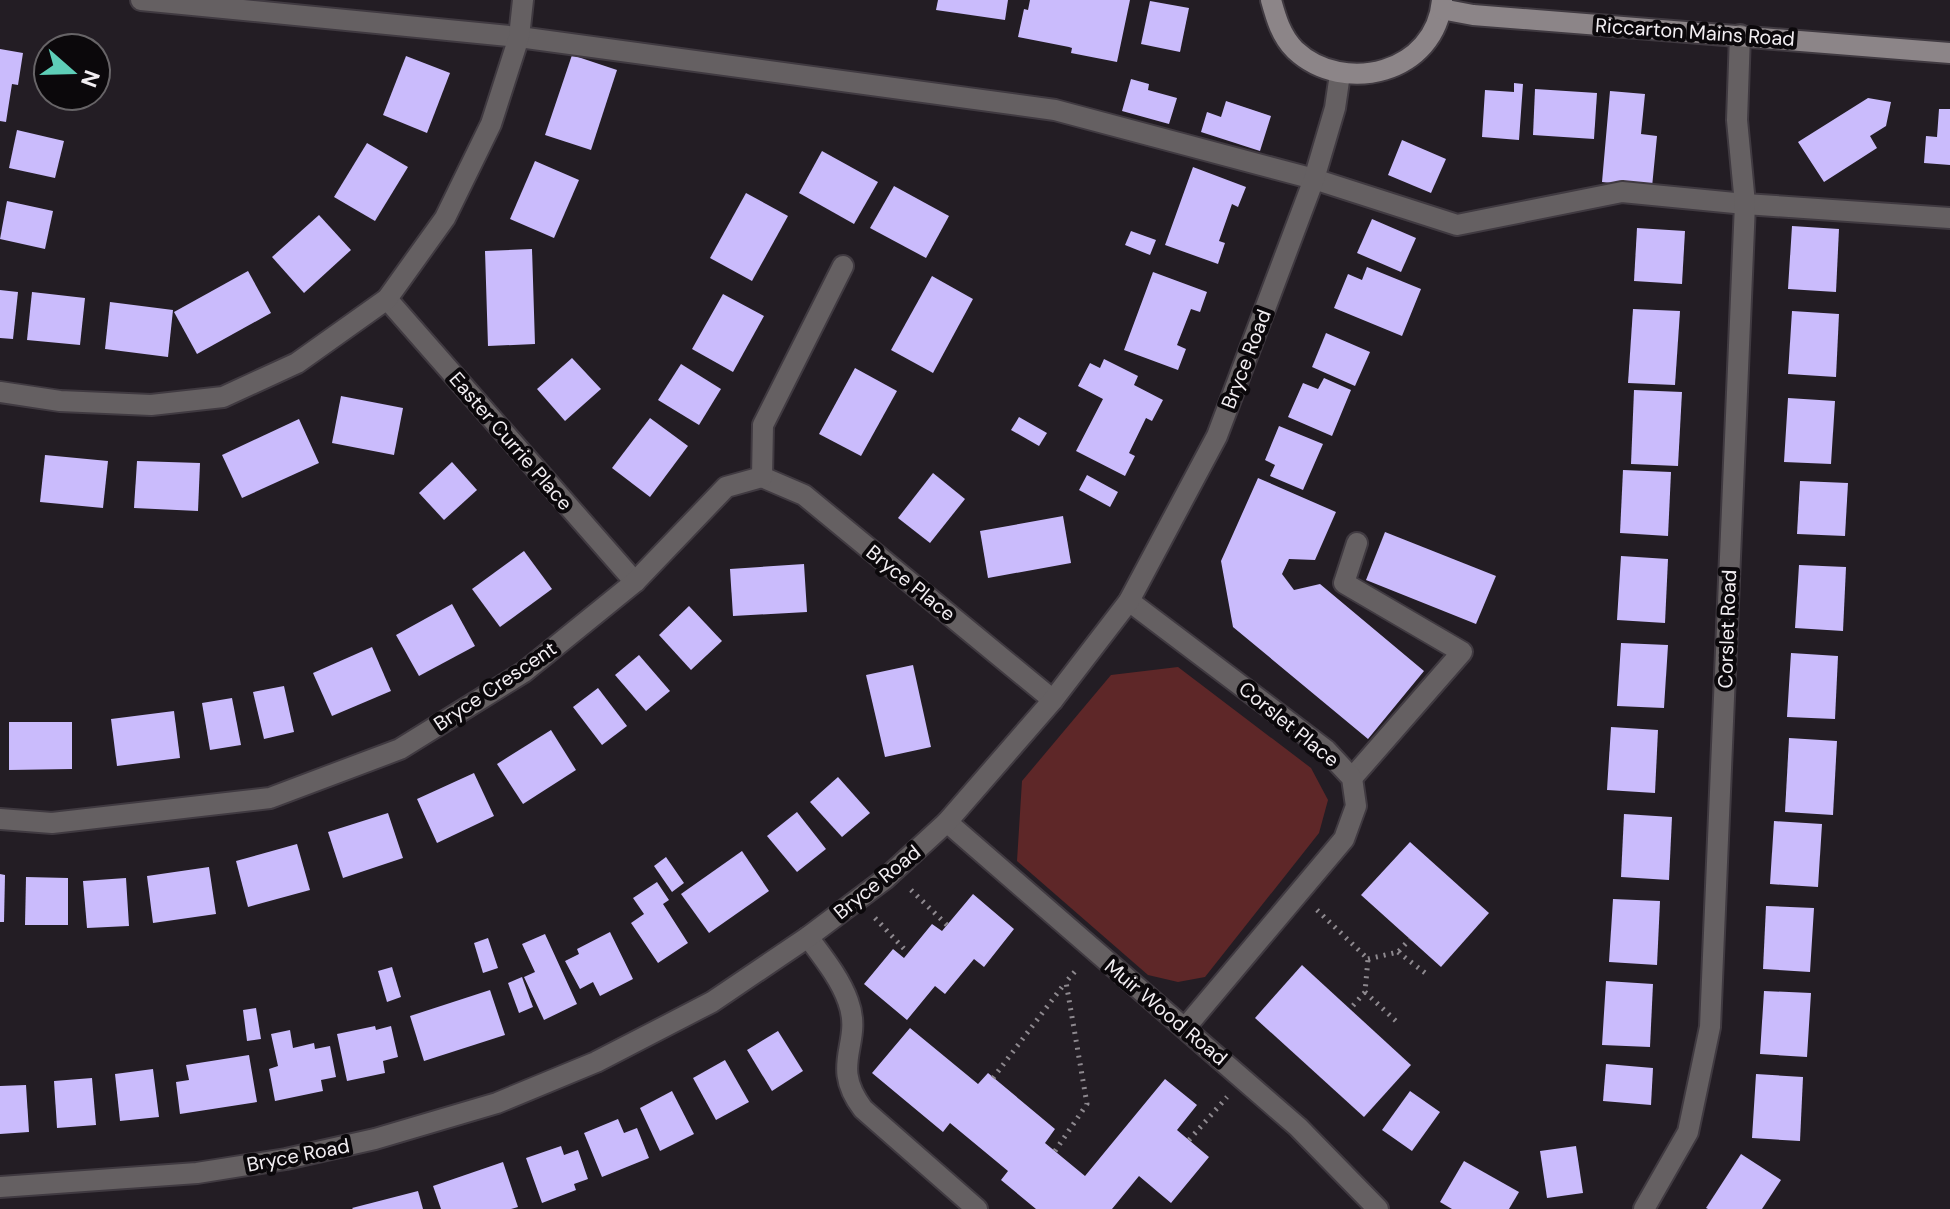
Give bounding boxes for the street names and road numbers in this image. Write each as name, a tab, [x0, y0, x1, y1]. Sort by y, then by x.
street label: Riccarton Mains Road	[1594, 12, 1796, 52]
street label: Bryce Road	[1215, 306, 1277, 412]
street label: Easter Currie Place	[444, 366, 578, 516]
street label: Bryce Place	[861, 539, 961, 627]
street label: Corslet Road	[1712, 569, 1742, 689]
street label: Bryce Crescent	[429, 635, 562, 737]
street label: Corslet Place	[1233, 675, 1345, 773]
street label: Bryce Road	[828, 839, 926, 925]
street label: Muir Wood Road	[1099, 953, 1233, 1071]
street label: Bryce Road	[244, 1132, 352, 1178]

